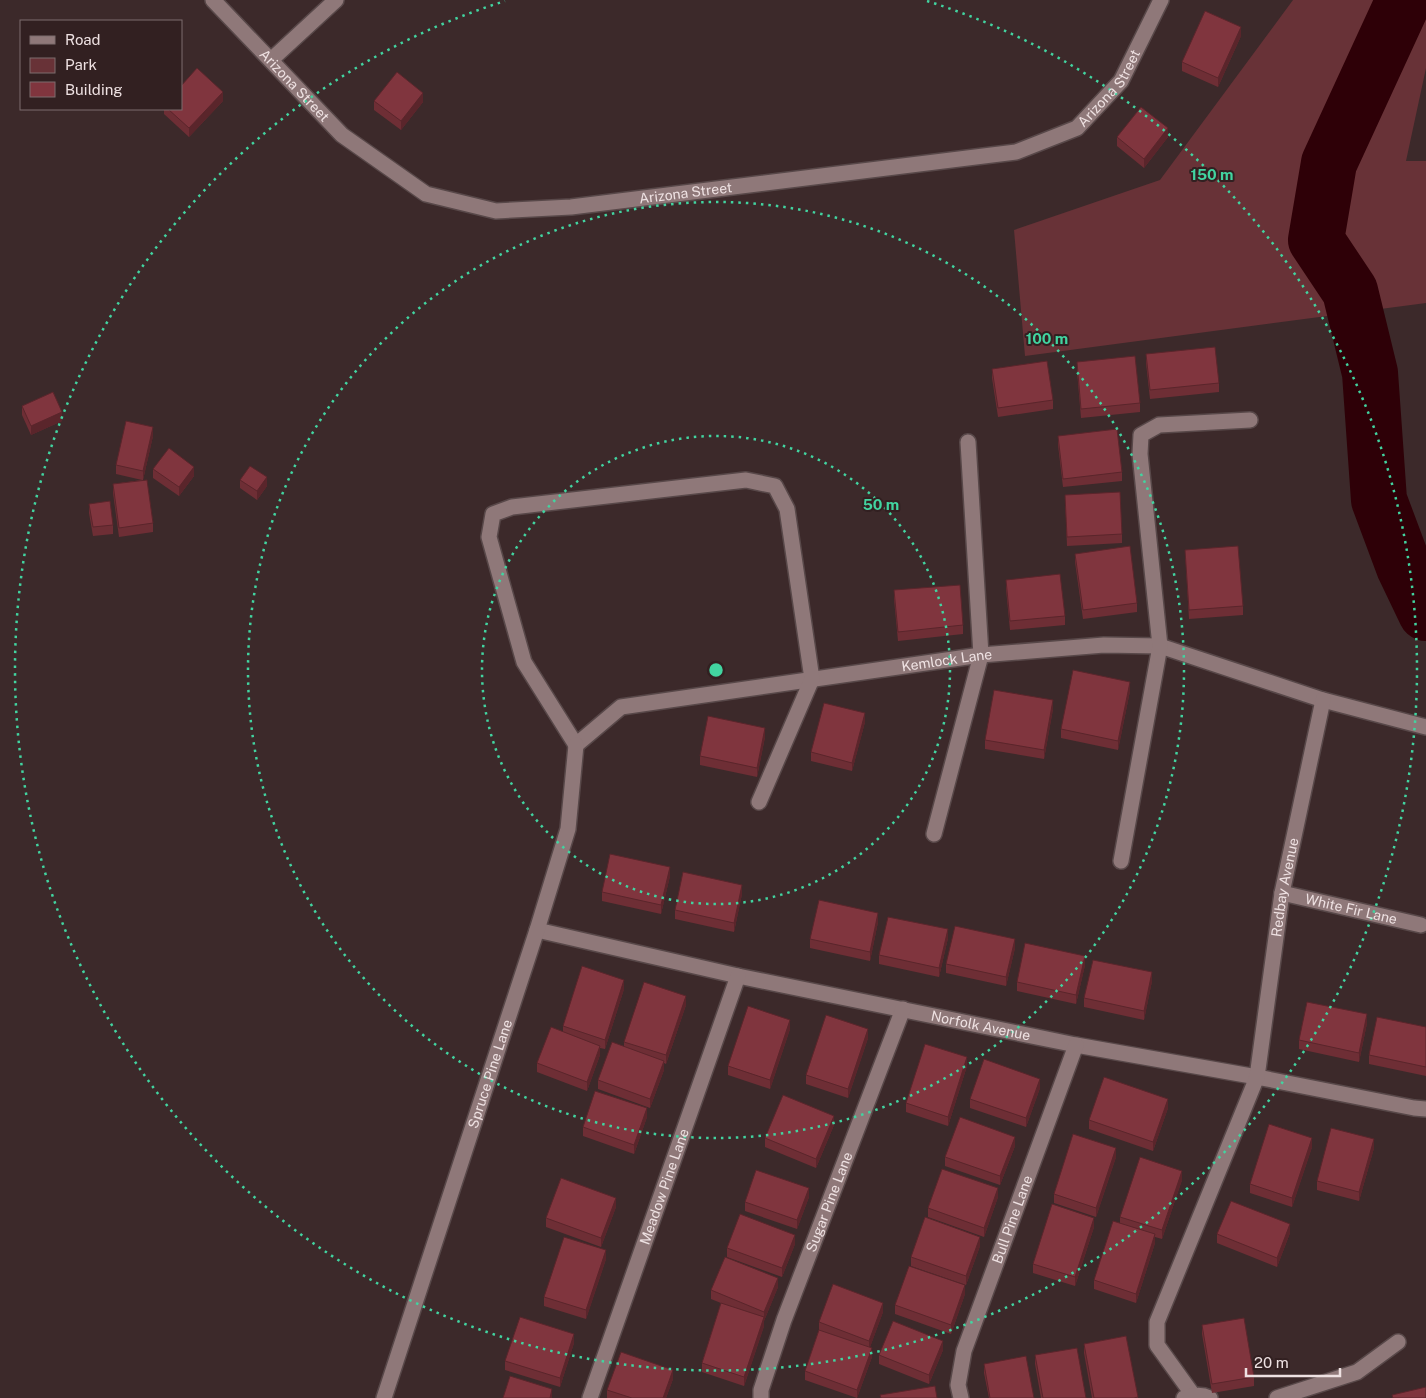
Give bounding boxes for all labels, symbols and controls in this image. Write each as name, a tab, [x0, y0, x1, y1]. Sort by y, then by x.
legend	[20, 20, 182, 110]
text: Road	[65, 31, 101, 48]
street label: Arizona Street	[256, 46, 333, 125]
street label: Arizona Street	[1074, 47, 1143, 130]
text: Park	[65, 56, 97, 73]
text: Building	[65, 81, 123, 98]
text: 150 m	[1190, 166, 1234, 183]
street label: Arizona Street	[638, 179, 733, 207]
text: 100 m	[1026, 330, 1068, 347]
text: 50 m	[863, 496, 899, 513]
street label: Kemlock Lane	[900, 646, 993, 674]
centre of rings	[707, 661, 725, 679]
street label: Redbay Avenue	[1268, 836, 1302, 938]
street label: White Fir Lane	[1304, 891, 1399, 927]
street label: Norfolk Avenue	[930, 1008, 1032, 1044]
street label: Spruce Pine Lane	[465, 1017, 515, 1130]
street label: Meadow Pine Lane	[636, 1126, 692, 1247]
street label: Sugar Pine Lane	[803, 1150, 856, 1254]
street label: Bull Pine Lane	[989, 1173, 1036, 1266]
scale bar	[1246, 1346, 1340, 1378]
text: 20 m	[1254, 1354, 1289, 1371]

